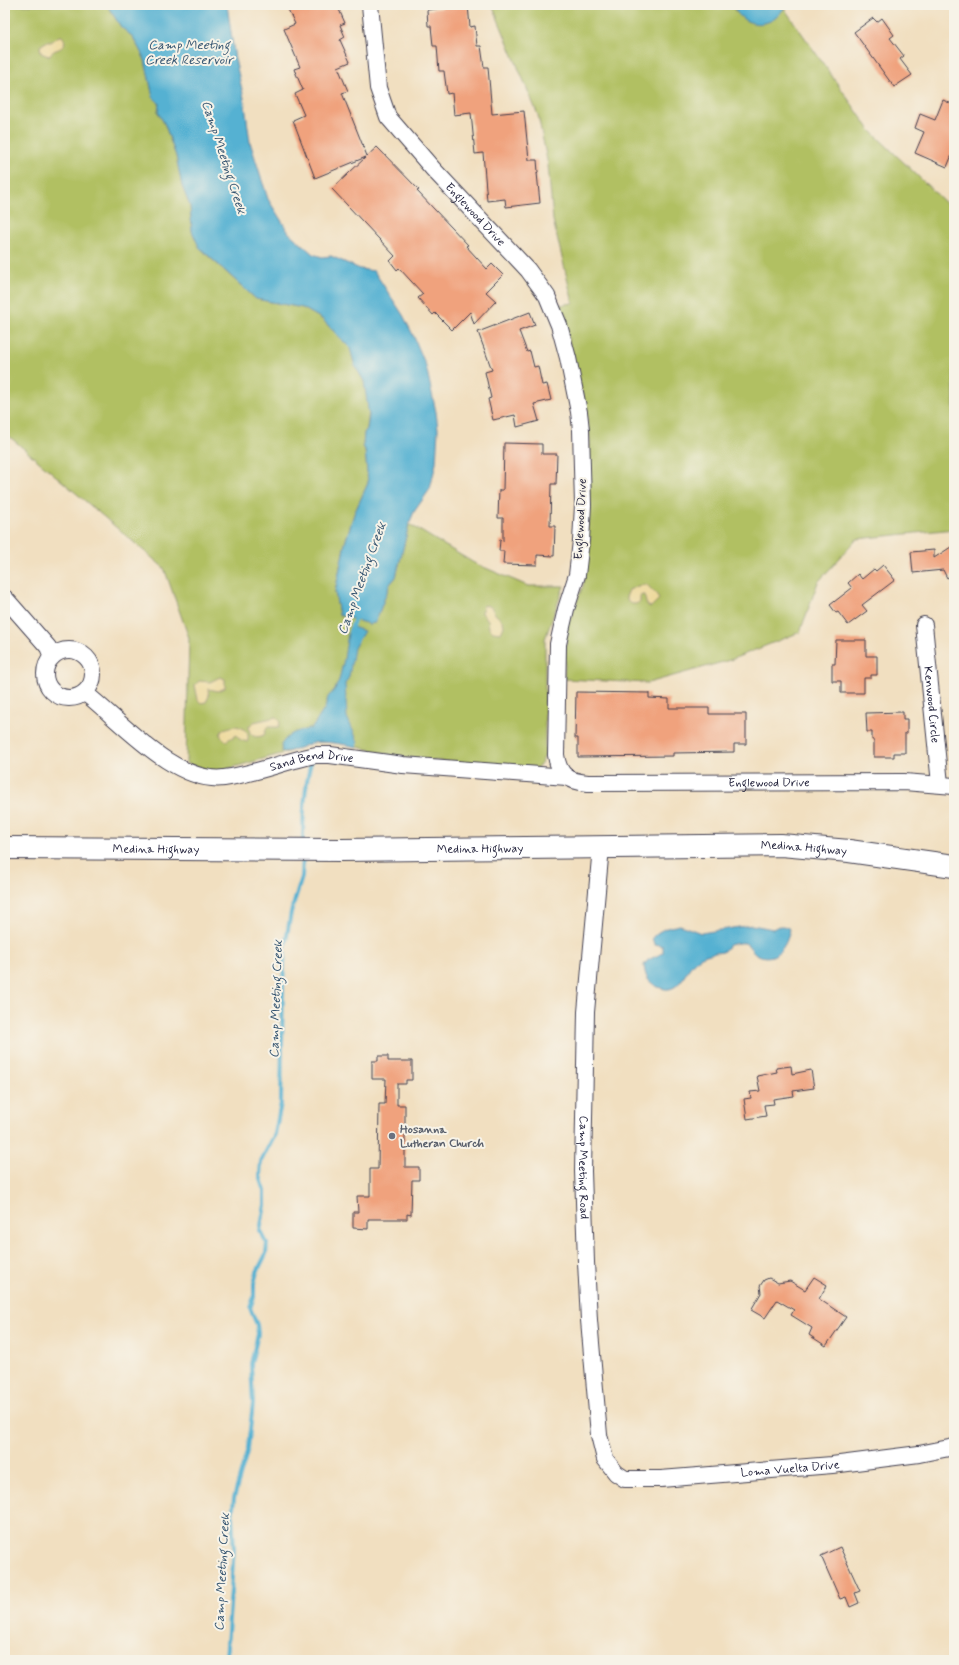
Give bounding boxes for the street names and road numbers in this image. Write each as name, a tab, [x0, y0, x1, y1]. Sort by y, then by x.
street label: Englewood Drive	[441, 180, 509, 250]
street label: Englewood Drive	[571, 478, 592, 560]
street label: Kenwood Circle	[919, 665, 943, 744]
street label: Sand Bend Drive	[268, 748, 354, 776]
street label: Englewood Drive	[728, 775, 810, 793]
street label: Medina Highway	[761, 838, 848, 860]
street label: Medina Highway	[437, 841, 523, 858]
street label: Medina Highway	[113, 842, 199, 859]
street label: Camp Meeting Road	[573, 1115, 592, 1219]
street label: Loma Vuelta Drive	[740, 1457, 840, 1481]

